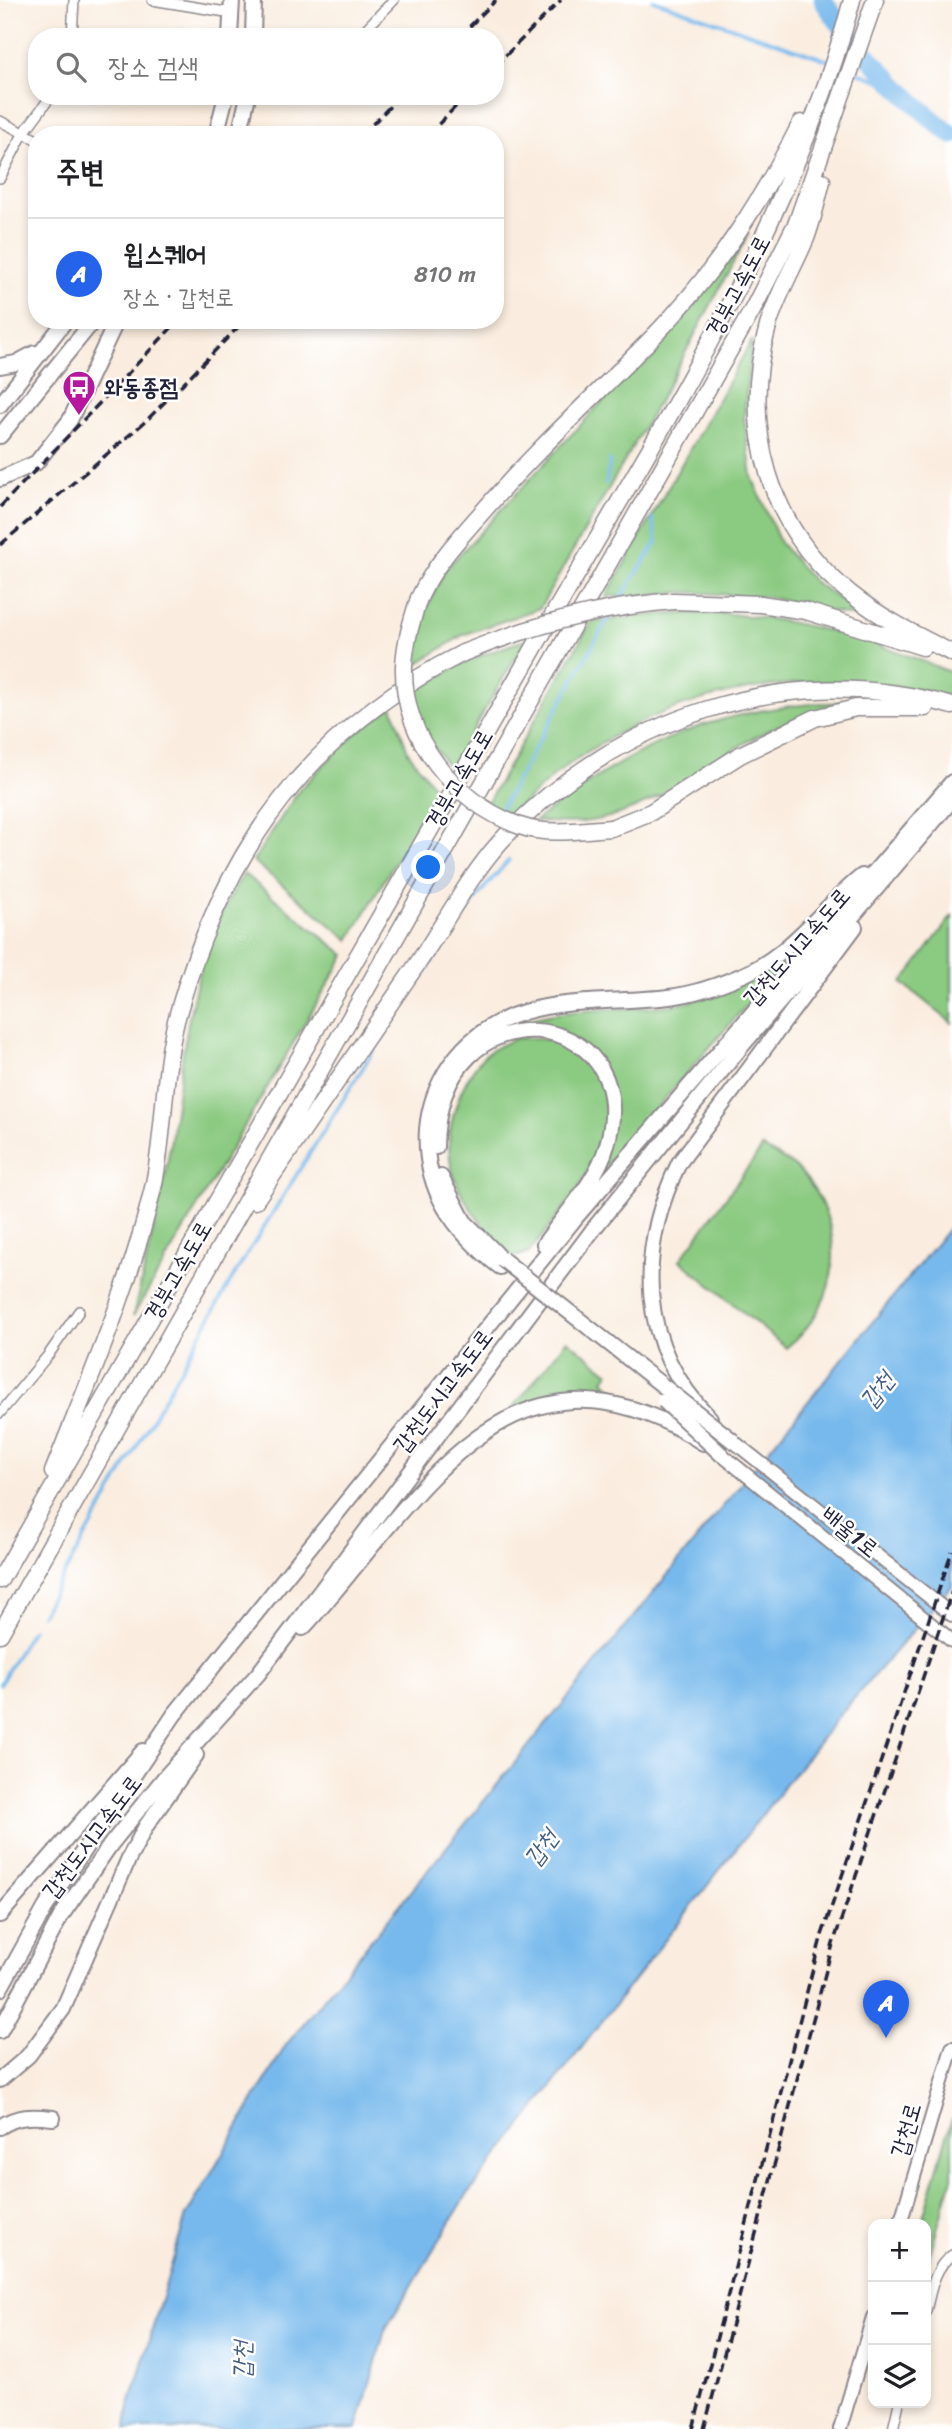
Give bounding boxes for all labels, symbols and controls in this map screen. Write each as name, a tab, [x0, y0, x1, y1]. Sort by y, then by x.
search box	[28, 28, 504, 105]
text: 장소 검색	[108, 44, 198, 90]
icon: search	[52, 48, 90, 86]
text: 주변	[56, 145, 104, 199]
street label: 경부고속도로	[694, 227, 782, 345]
text: 윕스퀘어	[123, 231, 207, 277]
text: A	[71, 254, 87, 295]
text: 810 m	[414, 254, 476, 295]
text: 장소 · 갑천로	[123, 277, 234, 318]
place label: 와동종점	[104, 367, 179, 408]
bus stop icon: 와동종점	[60, 368, 98, 417]
street label: 경부고속도로	[413, 721, 505, 837]
your location	[411, 850, 445, 884]
street label: 갑천도시고속도로	[733, 878, 861, 1016]
street label: 경부고속도로	[132, 1213, 224, 1329]
street label: 갑천도시고속도로	[382, 1320, 504, 1462]
water label: 갑천	[849, 1360, 907, 1418]
street label: 배울1로	[812, 1495, 888, 1569]
street label: 갑천도시고속도로	[31, 1766, 153, 1908]
water label: 갑천	[513, 1818, 571, 1876]
pin: A	[863, 1980, 909, 2038]
street label: 갑천로	[879, 2098, 933, 2162]
map controls	[868, 2219, 931, 2408]
button: +	[868, 2219, 931, 2282]
button: −	[868, 2282, 931, 2345]
water label: 갑천	[221, 2338, 263, 2380]
button: layers	[868, 2345, 931, 2408]

